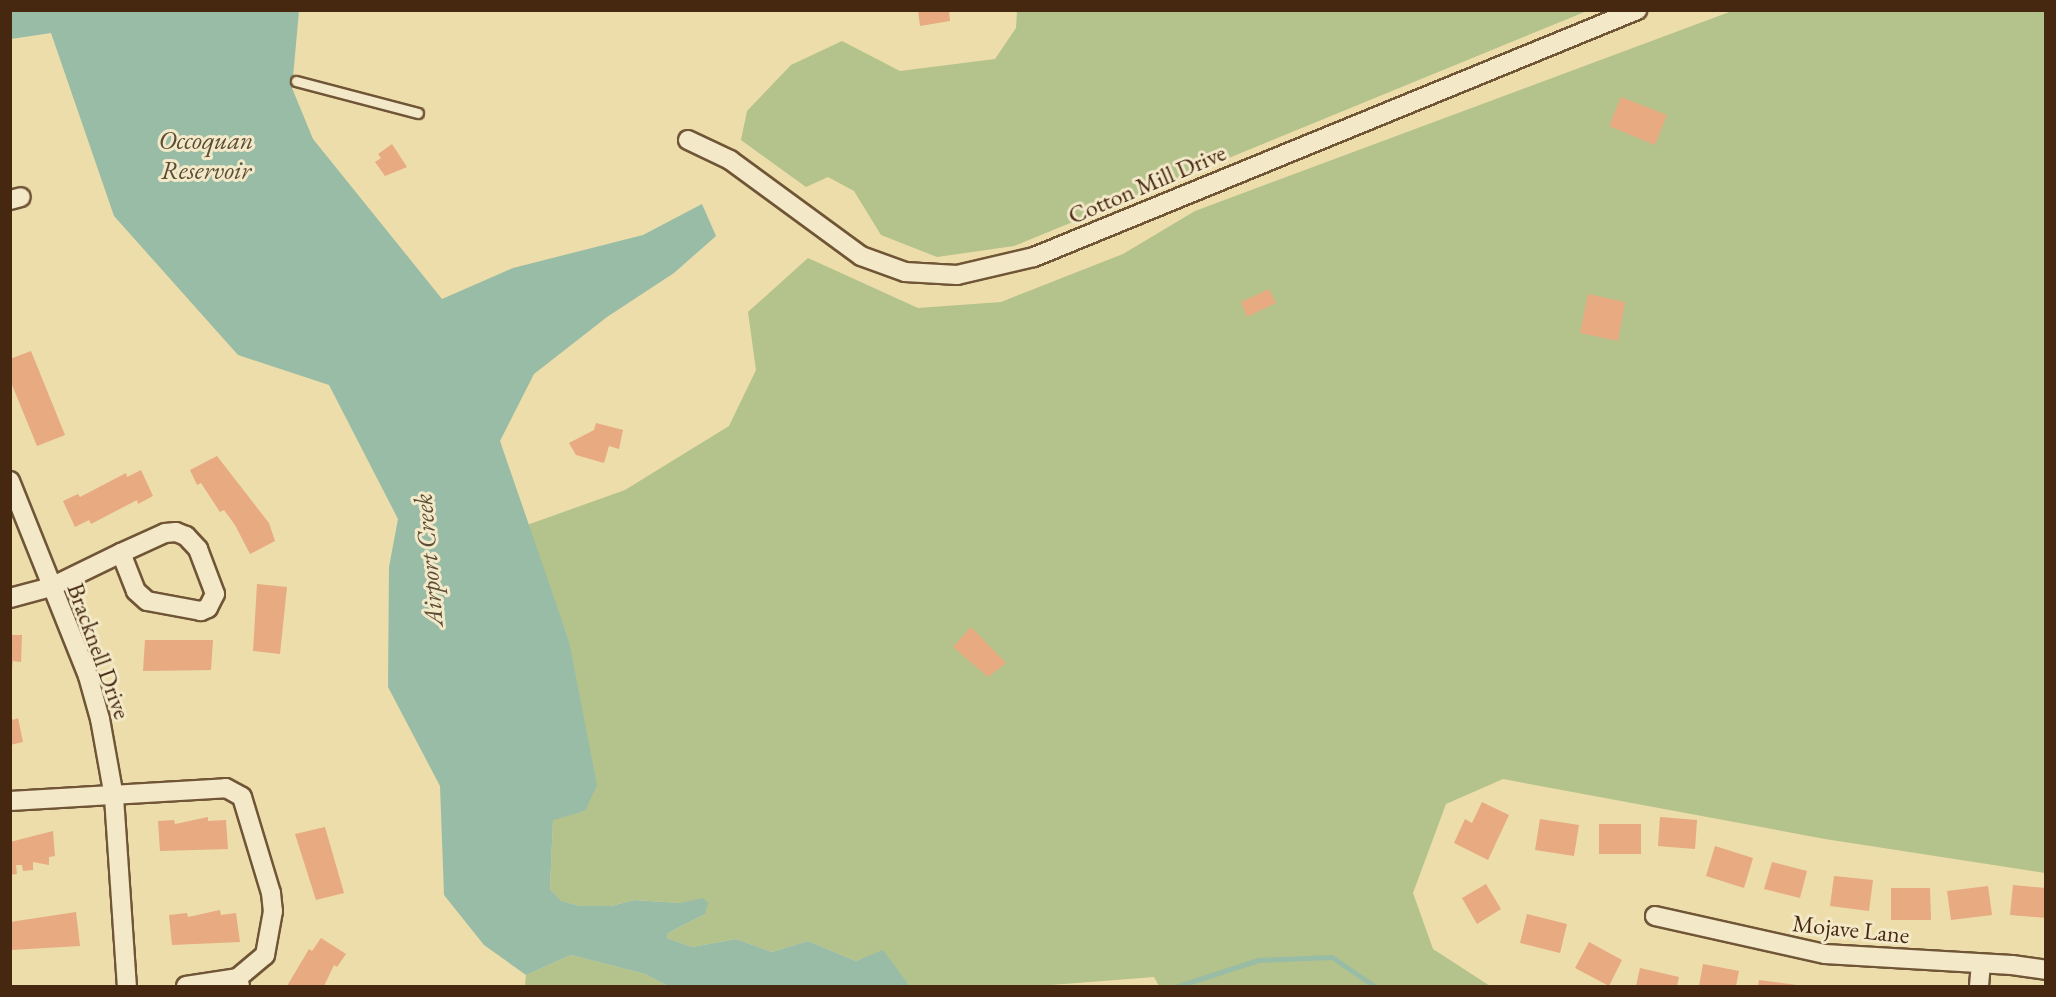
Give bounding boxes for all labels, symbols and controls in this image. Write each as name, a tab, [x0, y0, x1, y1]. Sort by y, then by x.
water label: Occoquan Reservoir	[159, 125, 253, 186]
street label: Cotton Mill Drive	[1064, 138, 1230, 230]
water label: Airport Creek	[408, 492, 450, 628]
street label: Bracknell Drive	[61, 579, 137, 723]
street label: Mojave Lane	[1791, 909, 1911, 949]

